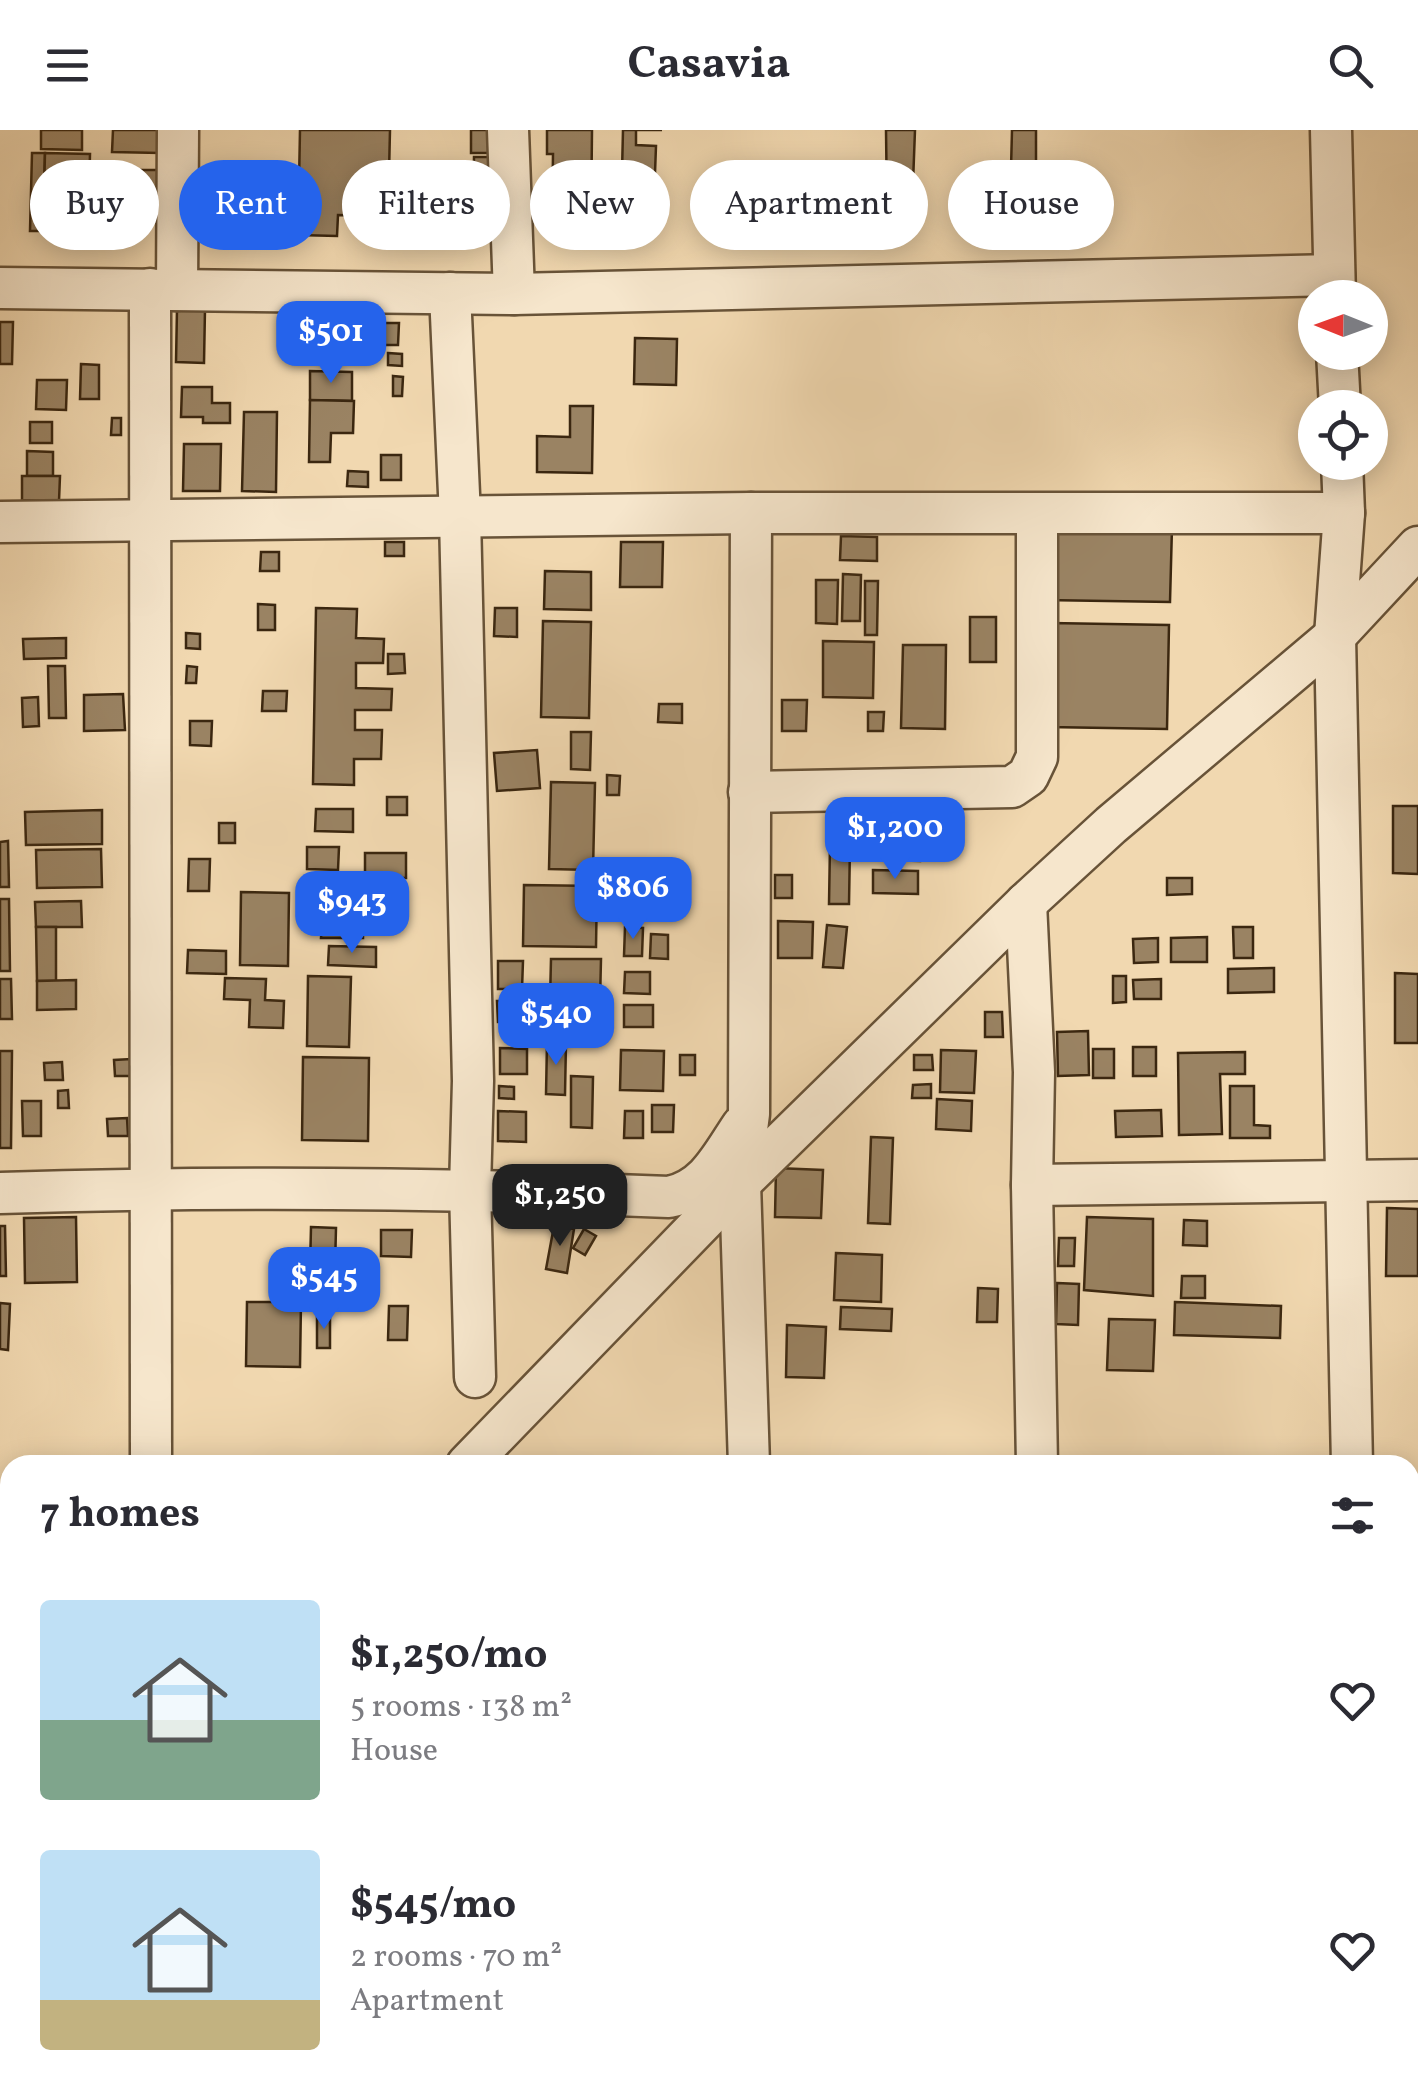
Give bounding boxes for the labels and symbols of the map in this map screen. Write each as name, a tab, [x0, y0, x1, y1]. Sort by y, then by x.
north arrow	[1298, 280, 1388, 370]
pin: $501	[272, 301, 390, 386]
pin: $1,200	[814, 797, 976, 882]
pin: $806	[574, 857, 692, 942]
pin: $943	[293, 871, 411, 956]
pin: $540	[497, 983, 615, 1068]
pin: $1,250	[479, 1164, 641, 1249]
pin: $545	[265, 1247, 383, 1332]

